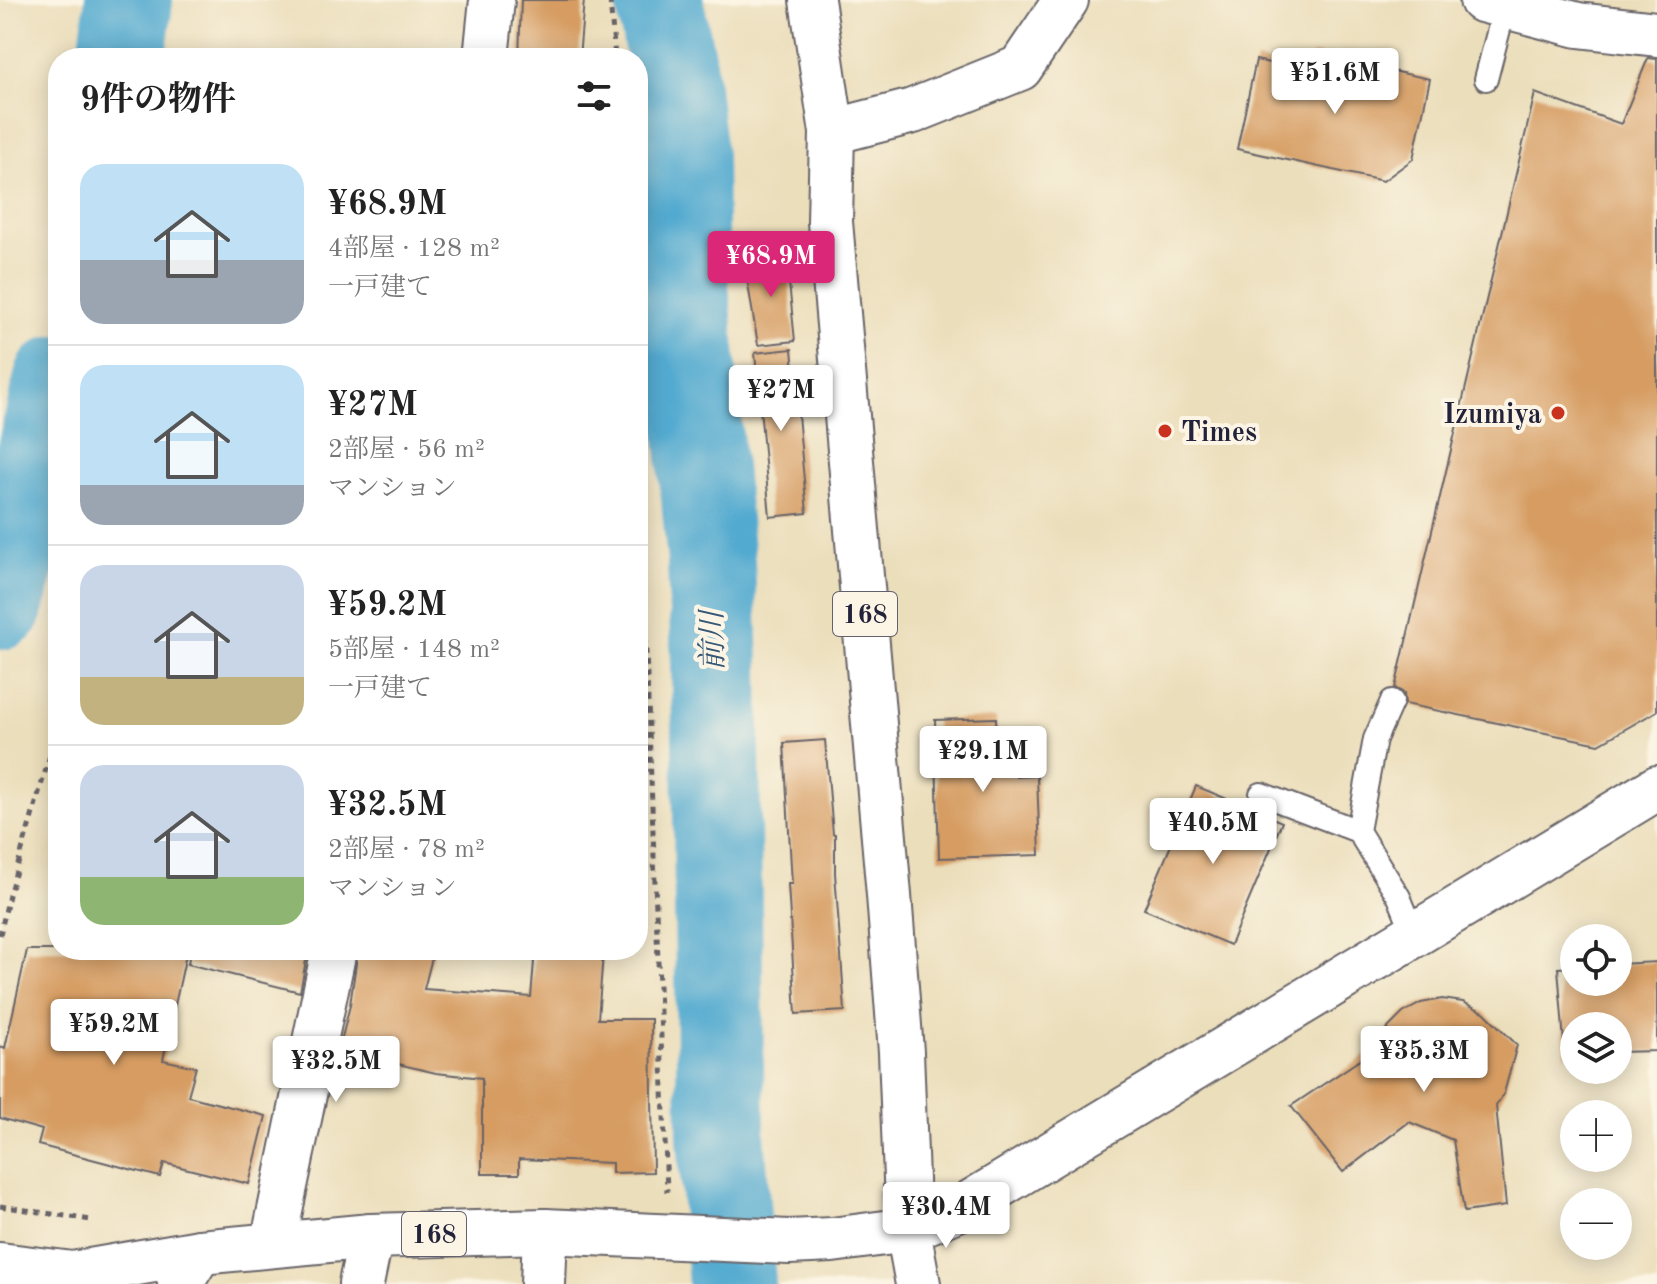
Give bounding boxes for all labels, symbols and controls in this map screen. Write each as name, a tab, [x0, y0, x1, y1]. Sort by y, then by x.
pin: ¥51.6M	[1270, 48, 1400, 116]
text: ¥51.6M	[1290, 61, 1380, 87]
icon: filters	[572, 74, 616, 118]
text: 9件の物件	[80, 84, 236, 118]
text: ¥68.9M	[328, 188, 447, 222]
icon: home	[144, 196, 240, 292]
pin: ¥68.9M	[706, 231, 836, 299]
text: 4部屋 · 128 m²	[328, 236, 500, 262]
text: ¥68.9M	[726, 244, 816, 270]
text: 一戸建て	[328, 275, 432, 301]
pin: ¥27M	[734, 365, 828, 433]
text: ¥27M	[747, 378, 815, 404]
text: ¥27M	[328, 389, 417, 423]
icon: home	[144, 397, 240, 493]
place label: Izumiya	[1443, 402, 1542, 430]
marker: Izumiya	[1549, 404, 1567, 422]
place label: Times	[1181, 420, 1257, 448]
marker: Times	[1156, 422, 1174, 440]
text: 2部屋 · 56 m²	[328, 437, 485, 463]
text: マンション	[328, 476, 457, 502]
text: ¥59.2M	[328, 589, 447, 623]
road number: 168	[833, 592, 897, 636]
icon: home	[144, 597, 240, 693]
water label: 前川	[695, 608, 730, 671]
text: 5部屋 · 148 m²	[328, 637, 500, 663]
text: 一戸建て	[328, 676, 432, 702]
pin: ¥29.1M	[918, 726, 1048, 794]
text: ¥29.1M	[938, 739, 1028, 765]
text: ¥32.5M	[328, 789, 447, 823]
icon: home	[144, 797, 240, 893]
pin: ¥40.5M	[1148, 798, 1278, 866]
text: ¥40.5M	[1168, 811, 1258, 837]
text: 2部屋 · 78 m²	[328, 837, 485, 863]
text: マンション	[328, 876, 457, 902]
map controls	[1560, 924, 1632, 1260]
button: locate	[1560, 924, 1632, 996]
pin: ¥59.2M	[49, 999, 179, 1067]
text: ¥59.2M	[69, 1012, 159, 1038]
button: layers	[1560, 1012, 1632, 1084]
pin: ¥35.3M	[1359, 1026, 1489, 1094]
pin: ¥32.5M	[271, 1036, 401, 1104]
text: ¥35.3M	[1379, 1039, 1469, 1065]
text: ¥32.5M	[291, 1049, 381, 1075]
button: +	[1560, 1100, 1632, 1172]
pin: ¥30.4M	[881, 1182, 1011, 1250]
button: −	[1560, 1188, 1632, 1260]
text: ¥30.4M	[901, 1195, 991, 1221]
road number: 168	[402, 1212, 466, 1256]

